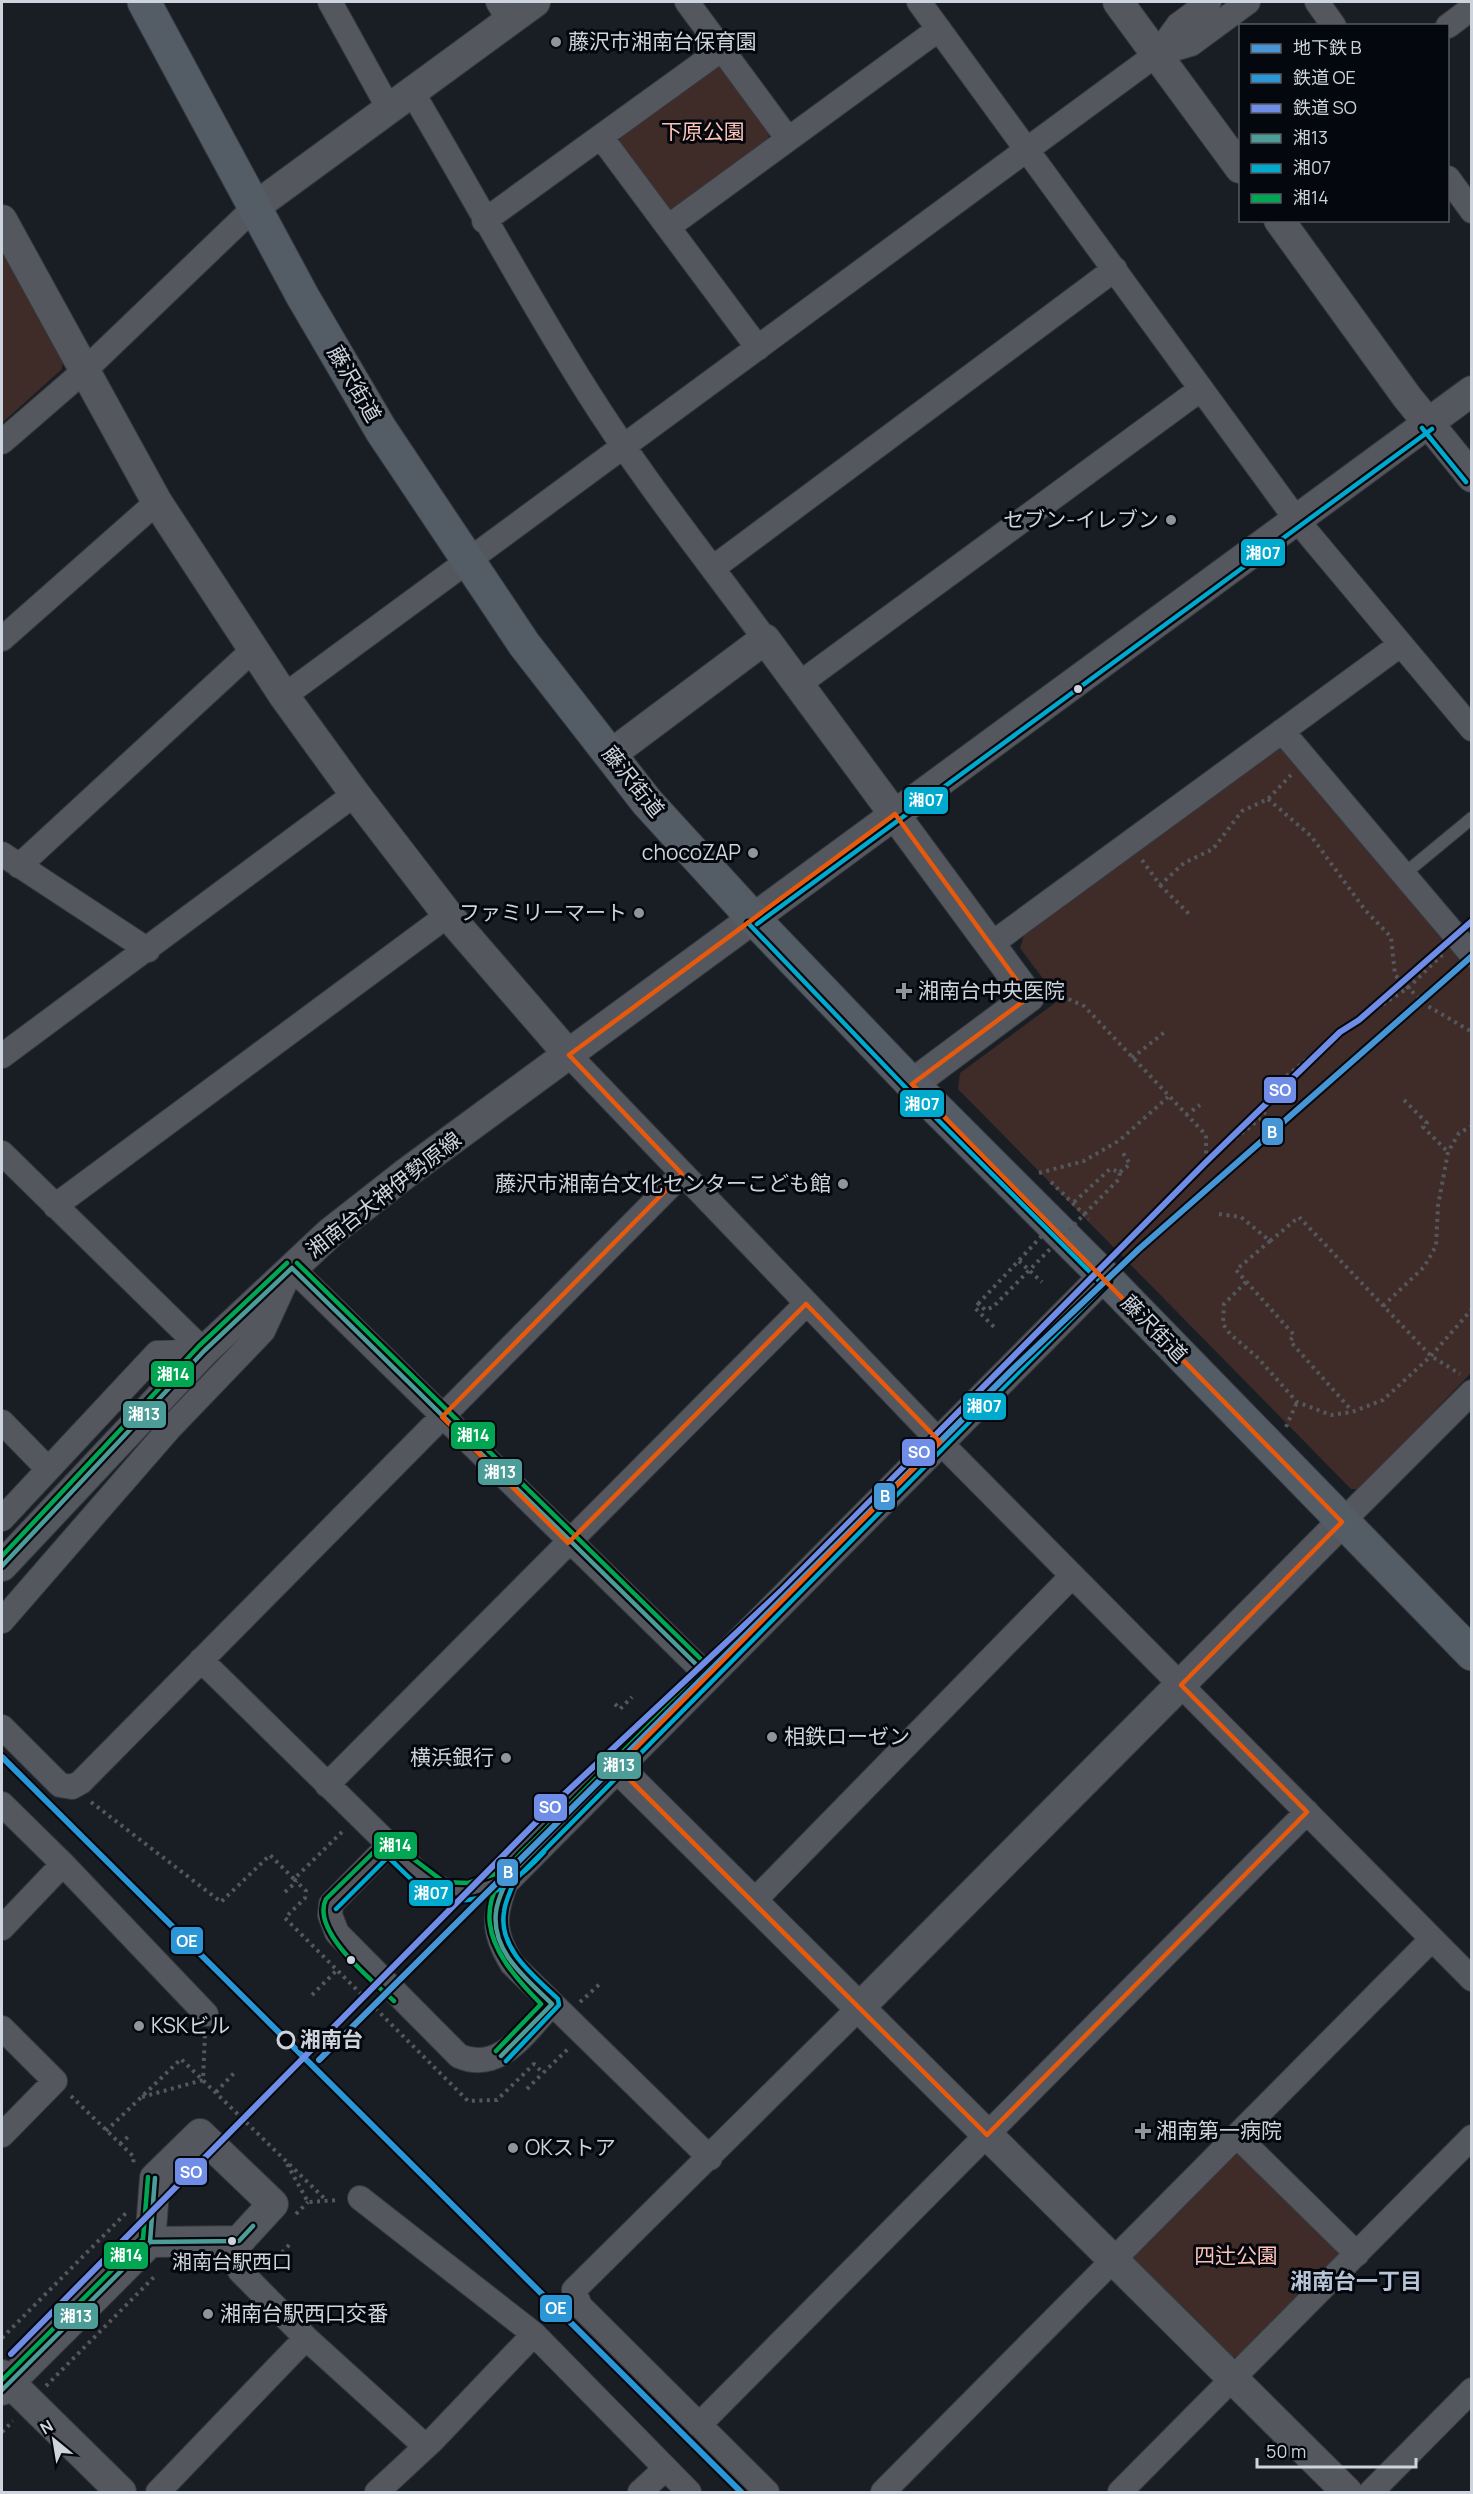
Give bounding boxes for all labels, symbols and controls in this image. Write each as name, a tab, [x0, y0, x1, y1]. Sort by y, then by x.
legend	[1239, 24, 1449, 222]
place label: 藤沢市湘南台保育園	[568, 27, 757, 55]
marker: 藤沢市湘南台保育園	[549, 35, 563, 49]
text: 地下鉄 B	[1293, 35, 1362, 59]
text: 鉄道 OE	[1293, 65, 1356, 89]
text: 鉄道 SO	[1293, 95, 1357, 119]
park label: 下原公園	[661, 117, 745, 145]
text: 湘13	[1293, 125, 1328, 149]
text: 湘07	[1293, 155, 1331, 179]
text: 湘14	[1293, 185, 1329, 209]
street label: 藤沢街道	[322, 340, 388, 427]
place label: セブン-イレブン	[1003, 505, 1159, 533]
marker: セブン-イレブン	[1164, 513, 1178, 527]
line badge: 湘07	[1240, 538, 1286, 567]
text: 湘07	[1245, 542, 1281, 564]
unlabelled marker	[1072, 683, 1084, 695]
street label: 藤沢街道	[596, 740, 671, 823]
line badge: 湘07	[903, 786, 949, 815]
text: 湘07	[908, 789, 944, 811]
place label: chocoZAP	[642, 838, 741, 866]
marker: chocoZAP	[746, 846, 760, 860]
place label: ファミリーマート	[459, 898, 627, 926]
marker: ファミリーマート	[632, 906, 646, 920]
place label: 湘南台中央医院	[918, 976, 1065, 1004]
marker: 湘南台中央医院	[895, 982, 913, 1000]
line badge: SO	[1263, 1076, 1297, 1104]
text: SO	[1269, 1079, 1291, 1101]
line badge: 湘07	[899, 1089, 945, 1118]
text: 湘07	[904, 1093, 940, 1115]
line badge: B	[1261, 1117, 1284, 1146]
text: B	[1267, 1121, 1277, 1143]
street label: 湘南台大神伊勢原線	[300, 1125, 466, 1263]
place label: 藤沢市湘南台文化センターこども館	[495, 1169, 831, 1197]
marker: 藤沢市湘南台文化センターこども館	[836, 1177, 850, 1191]
street label: 藤沢街道	[1115, 1288, 1194, 1368]
line badge: 湘14	[150, 1360, 195, 1388]
text: 湘14	[157, 1363, 189, 1385]
line badge: 湘07	[962, 1392, 1007, 1421]
text: 湘07	[966, 1395, 1002, 1417]
line badge: 湘13	[122, 1400, 167, 1429]
text: 湘13	[128, 1403, 160, 1425]
line badge: 湘14	[450, 1421, 496, 1450]
text: 湘14	[457, 1424, 489, 1446]
line badge: SO	[901, 1438, 936, 1467]
text: SO	[908, 1441, 930, 1463]
line badge: 湘13	[477, 1458, 523, 1486]
text: 湘13	[484, 1461, 516, 1483]
line badge: B	[873, 1482, 896, 1511]
text: B	[880, 1485, 890, 1507]
place label: 相鉄ローゼン	[784, 1722, 910, 1750]
marker: 相鉄ローゼン	[765, 1730, 779, 1744]
place label: 横浜銀行	[410, 1743, 494, 1771]
marker: 横浜銀行	[499, 1751, 513, 1765]
line badge: 湘13	[596, 1751, 642, 1780]
text: 湘13	[603, 1754, 635, 1776]
line badge: SO	[533, 1793, 568, 1822]
text: SO	[539, 1796, 561, 1818]
line badge: 湘14	[373, 1831, 418, 1860]
text: 湘14	[379, 1834, 411, 1856]
line badge: B	[496, 1858, 519, 1887]
text: B	[503, 1861, 513, 1883]
line badge: 湘07	[408, 1879, 454, 1907]
text: 湘07	[413, 1882, 449, 1904]
line badge: OE	[170, 1926, 204, 1955]
text: OE	[176, 1930, 198, 1952]
unlabelled marker	[345, 1954, 357, 1966]
place label: KSKビル	[151, 2011, 230, 2039]
marker: KSKビル	[132, 2019, 146, 2033]
place label: 湘南台	[300, 2025, 363, 2053]
marker: 湘南台	[277, 2031, 295, 2049]
place label: 湘南第一病院	[1156, 2116, 1282, 2144]
marker: 湘南第一病院	[1134, 2122, 1152, 2140]
place label: OKストア	[525, 2133, 616, 2161]
marker: OKストア	[506, 2141, 520, 2155]
line badge: SO	[174, 2157, 208, 2186]
text: SO	[180, 2161, 202, 2183]
marker: 湘南台駅西口	[226, 2235, 238, 2247]
line badge: 湘14	[103, 2241, 149, 2270]
park label: 四辻公園	[1194, 2241, 1278, 2269]
text: 湘14	[110, 2244, 142, 2266]
place label: 湘南台駅西口	[172, 2248, 292, 2275]
district label: 湘南台一丁目	[1290, 2266, 1422, 2296]
line badge: OE	[539, 2294, 573, 2323]
text: OE	[545, 2297, 567, 2319]
place label: 湘南台駅西口交番	[220, 2299, 388, 2327]
line badge: 湘13	[53, 2302, 99, 2330]
text: 湘13	[60, 2305, 92, 2327]
marker: 湘南台駅西口交番	[201, 2307, 215, 2321]
north arrow	[24, 2410, 84, 2470]
text: N	[36, 2415, 57, 2439]
scale bar	[1257, 2431, 1416, 2469]
text: 50 m	[1266, 2439, 1306, 2463]

